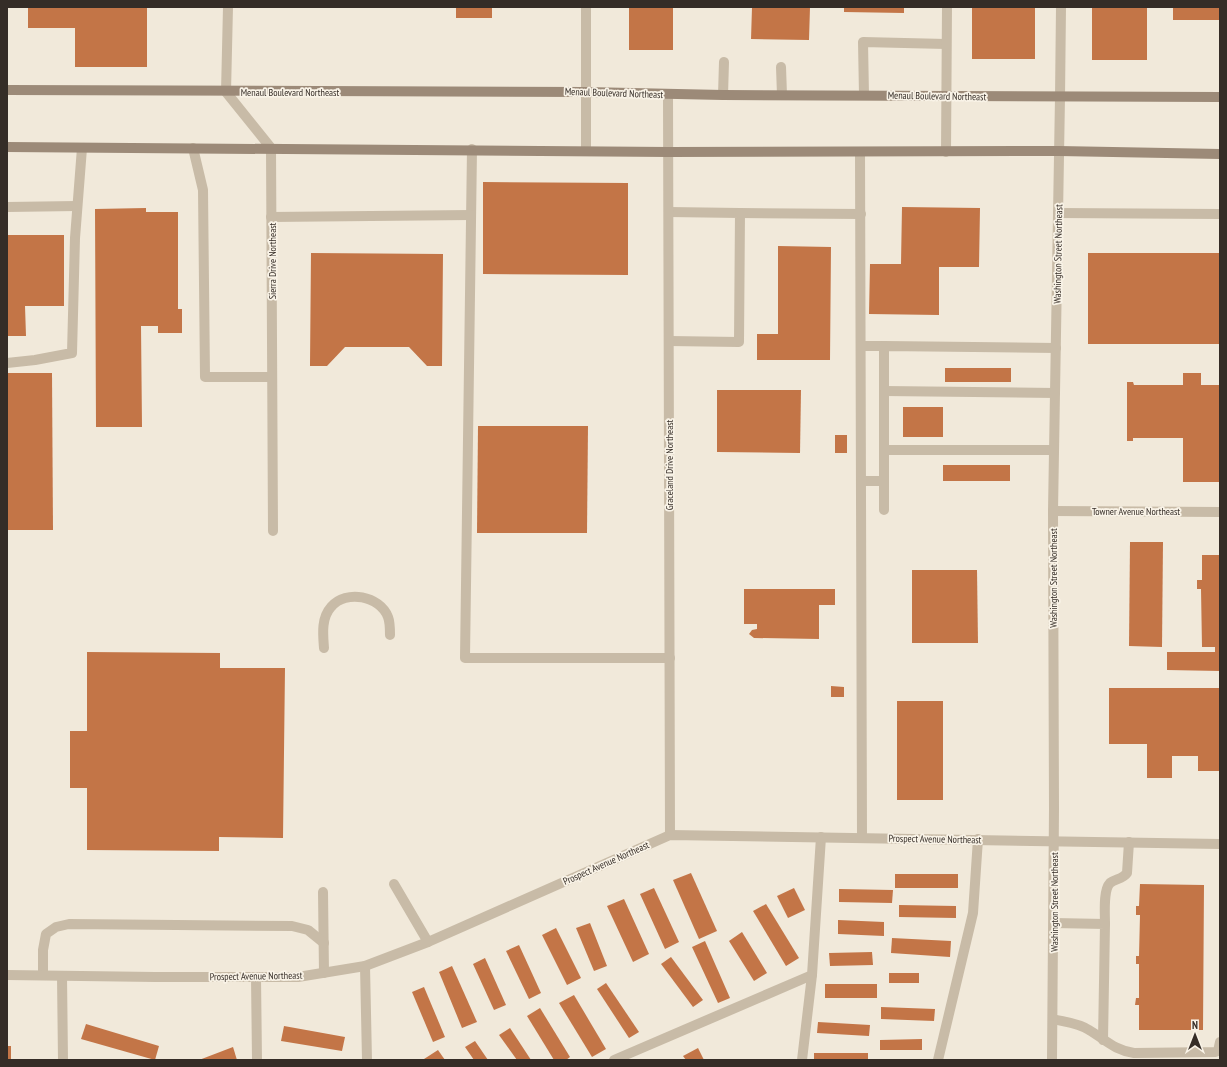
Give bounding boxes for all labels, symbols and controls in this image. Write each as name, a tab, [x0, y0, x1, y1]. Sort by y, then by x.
street label: Menaul Boulevard Northeast	[565, 85, 664, 101]
street label: Menaul Boulevard Northeast	[241, 86, 339, 99]
street label: Menaul Boulevard Northeast	[888, 89, 987, 103]
street label: Washington Street Northeast	[1051, 204, 1065, 304]
street label: Sierra Drive Northeast	[266, 222, 279, 299]
street label: Graceland Drive Northeast	[663, 419, 676, 510]
street label: Towner Avenue Northeast	[1092, 505, 1180, 518]
street label: Washington Street Northeast	[1047, 528, 1060, 628]
street label: Prospect Avenue Northeast	[889, 832, 982, 846]
street label: Prospect Avenue Northeast	[561, 838, 651, 888]
street label: Washington Street Northeast	[1048, 852, 1061, 952]
street label: Prospect Avenue Northeast	[210, 969, 303, 983]
north arrow	[1175, 1015, 1215, 1055]
text: N	[1192, 1018, 1198, 1032]

